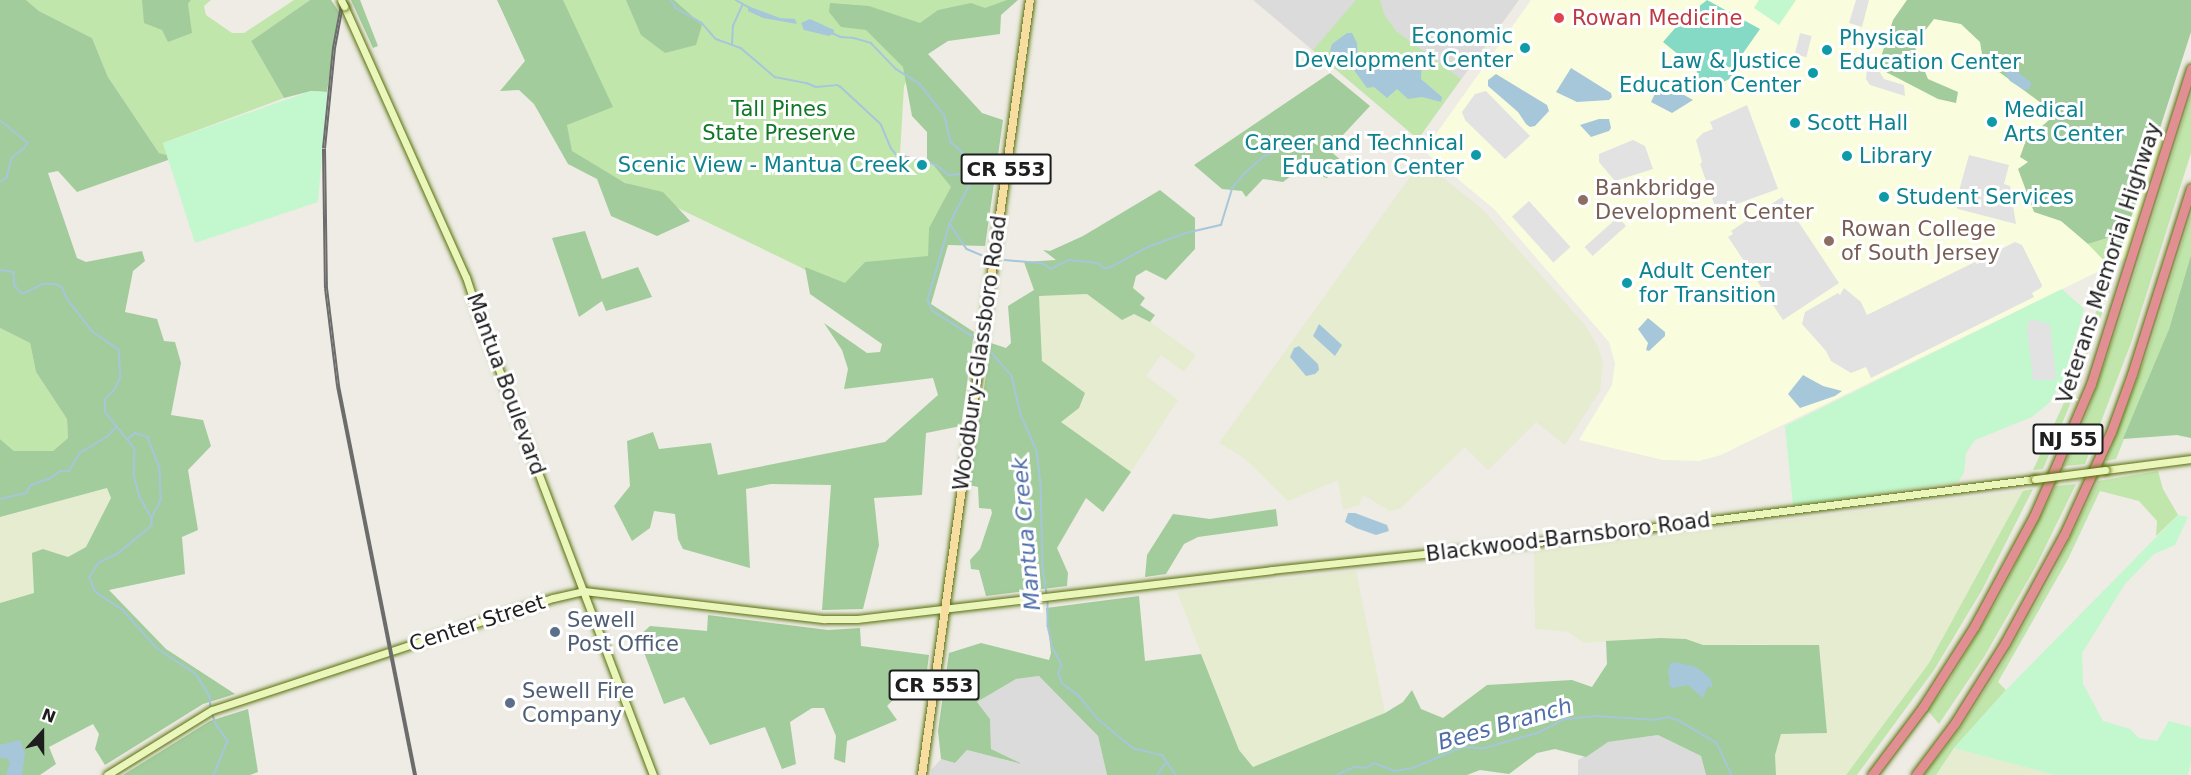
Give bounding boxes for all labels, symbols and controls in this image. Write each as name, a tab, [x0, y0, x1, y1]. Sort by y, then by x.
place label: Rowan Medicine	[1572, 5, 1742, 31]
marker: Rowan Medicine	[1550, 9, 1568, 27]
place label: Economic Development Center	[1294, 23, 1513, 73]
place label: Physical Education Center	[1839, 25, 2021, 75]
marker: Economic Development Center	[1518, 41, 1532, 55]
marker: Physical Education Center	[1820, 43, 1834, 57]
place label: Law & Justice Education Center	[1619, 48, 1801, 98]
marker: Law & Justice Education Center	[1806, 66, 1820, 80]
park label: Tall Pines State Preserve	[702, 96, 856, 146]
place label: Medical Arts Center	[2004, 97, 2124, 147]
place label: Scott Hall	[1807, 110, 1908, 136]
marker: Medical Arts Center	[1985, 115, 1999, 129]
marker: Scott Hall	[1788, 116, 1802, 130]
street label: Veterans Memorial Highway	[2052, 119, 2166, 407]
place label: Career and Technical Education Center	[1245, 130, 1464, 180]
place label: Library	[1859, 143, 1932, 169]
marker: Career and Technical Education Center	[1469, 148, 1483, 162]
marker: Library	[1840, 149, 1854, 163]
place label: Scenic View - Mantua Creek	[618, 152, 910, 178]
road number: CR 553	[960, 152, 1052, 186]
marker: Scenic View - Mantua Creek	[915, 158, 929, 172]
place label: Bankbridge Development Center	[1595, 175, 1814, 225]
place label: Student Services	[1896, 184, 2074, 210]
marker: Student Services	[1877, 190, 1891, 204]
marker: Bankbridge Development Center	[1576, 193, 1590, 207]
street label: Woodbury-Glassboro Road	[948, 214, 1012, 492]
place label: Rowan College of South Jersey	[1841, 216, 2000, 266]
marker: Rowan College of South Jersey	[1822, 234, 1836, 248]
place label: Adult Center for Transition	[1639, 258, 1776, 308]
marker: Adult Center for Transition	[1620, 276, 1634, 290]
street label: Mantua Boulevard	[461, 290, 551, 478]
road number: NJ 55	[2032, 422, 2104, 456]
water label: Mantua Creek	[1006, 456, 1046, 612]
street label: Blackwood-Barnsboro Road	[1424, 507, 1712, 567]
street label: Center Street	[406, 589, 548, 657]
place label: Sewell Post Office	[567, 607, 679, 657]
marker: Sewell Post Office	[548, 625, 562, 639]
road number: CR 553	[888, 668, 980, 702]
place label: Sewell Fire Company	[522, 678, 634, 728]
water label: Bees Branch	[1435, 692, 1575, 756]
marker: Sewell Fire Company	[503, 696, 517, 710]
north arrow	[12, 703, 72, 763]
text: N	[39, 704, 58, 727]

